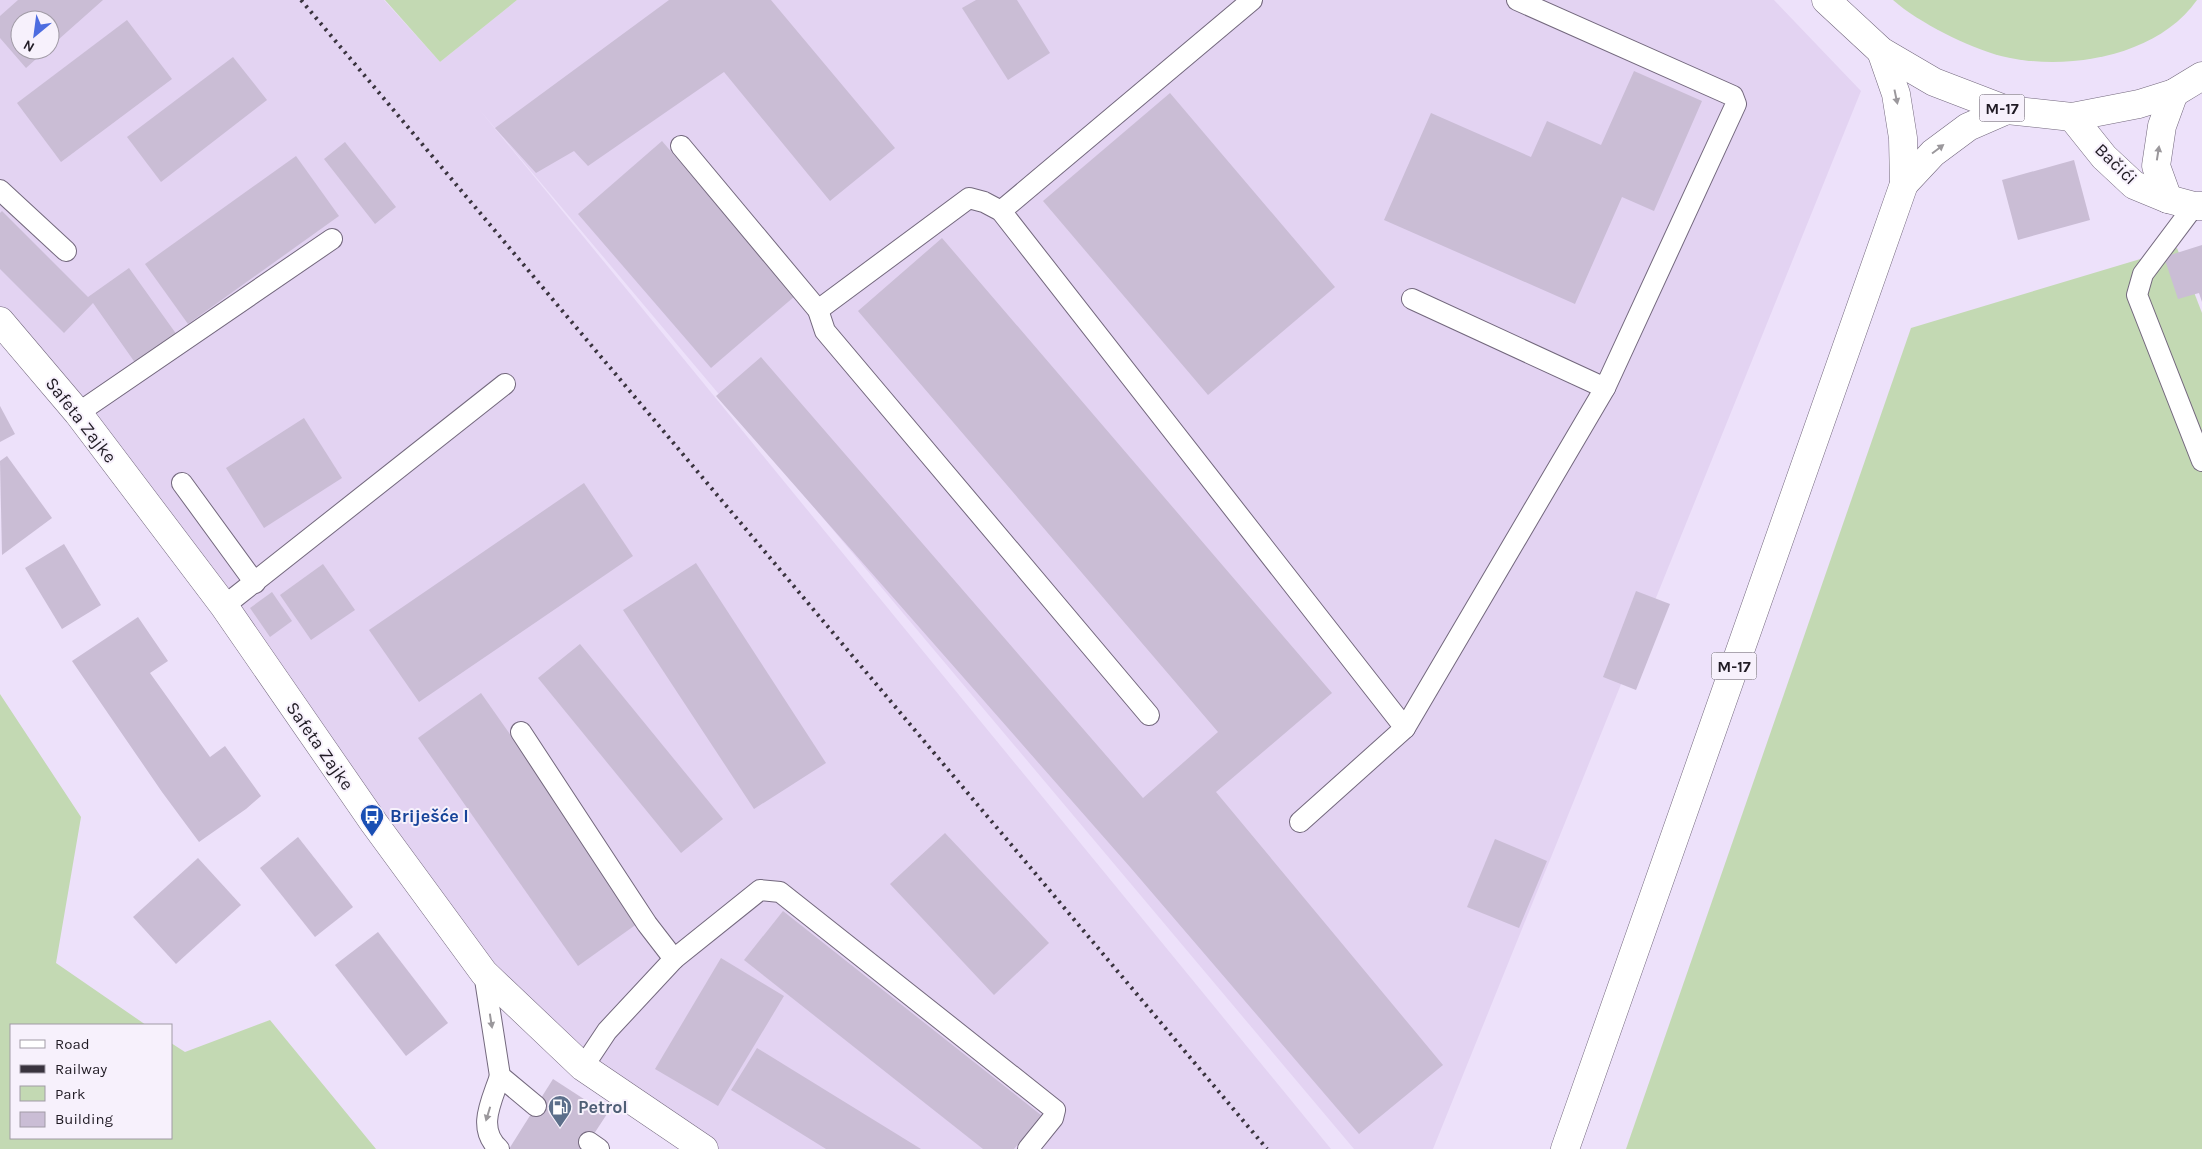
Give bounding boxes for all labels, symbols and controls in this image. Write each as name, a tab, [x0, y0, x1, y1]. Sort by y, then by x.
north arrow	[10, 10, 60, 60]
text: N	[20, 36, 37, 56]
one-way arrow	[1892, 90, 1900, 105]
road number: M-17	[1980, 95, 2024, 122]
street label: Bačići	[2090, 139, 2142, 189]
one-way arrow	[1931, 144, 1944, 155]
one-way arrow	[2154, 145, 2162, 161]
street label: Safeta Zajke	[41, 373, 121, 467]
road number: M-17	[1712, 652, 1756, 679]
street label: Safeta Zajke	[282, 698, 358, 794]
bus stop icon: Briješće I	[359, 803, 385, 837]
place label: Briješće I	[390, 805, 469, 827]
one-way arrow	[488, 1014, 496, 1030]
legend	[10, 1024, 172, 1139]
text: Road	[55, 1035, 90, 1053]
text: Railway	[55, 1060, 107, 1078]
text: Park	[55, 1085, 85, 1103]
fuel station icon: Petrol	[547, 1094, 573, 1128]
place label: Petrol	[578, 1096, 628, 1118]
one-way arrow	[484, 1106, 492, 1121]
text: Building	[55, 1110, 113, 1128]

